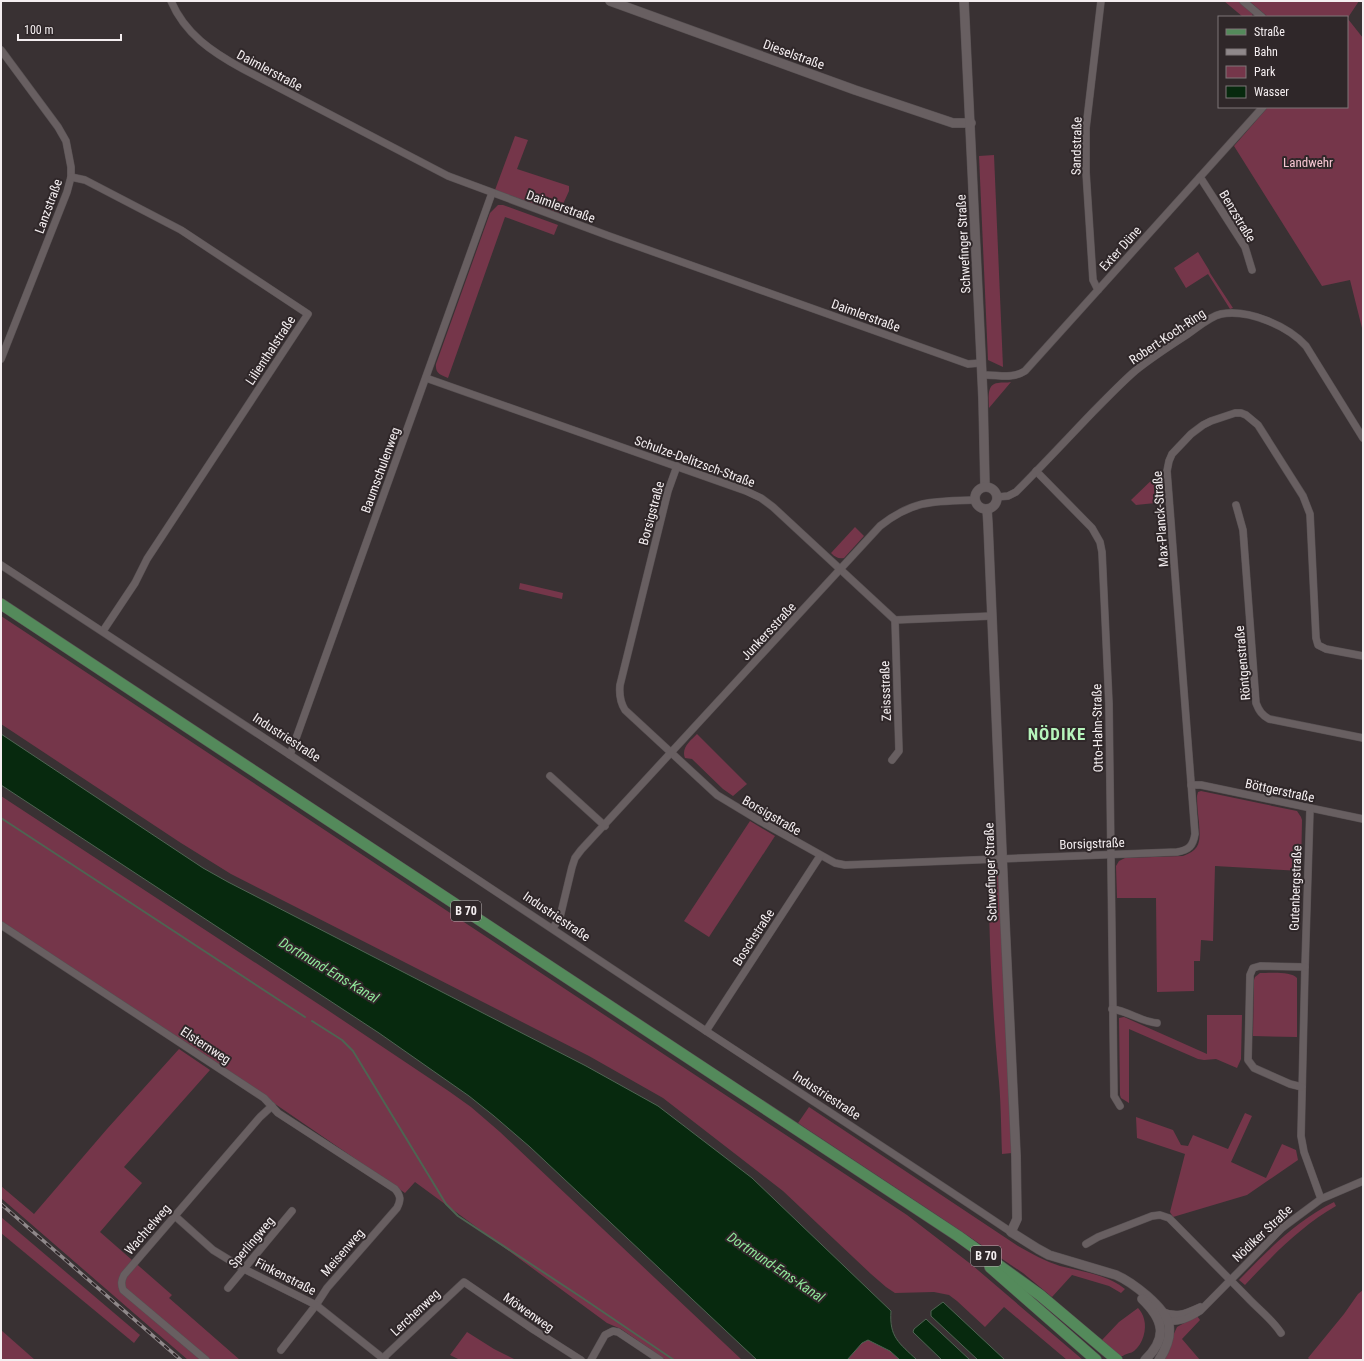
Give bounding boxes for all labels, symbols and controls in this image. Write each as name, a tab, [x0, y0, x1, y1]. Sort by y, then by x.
scale bar	[18, 16, 121, 42]
legend	[1218, 16, 1348, 108]
text: 100 m	[24, 23, 54, 37]
text: Straße	[1254, 25, 1285, 39]
street label: Dieselstraße	[761, 36, 827, 72]
text: Bahn	[1254, 45, 1278, 59]
street label: Daimlerstraße	[234, 47, 305, 94]
text: Park	[1254, 65, 1276, 79]
text: Wasser	[1254, 85, 1289, 99]
street label: Sandstraße	[1068, 117, 1085, 175]
park label: Landwehr	[1283, 155, 1333, 170]
street label: Lanzstraße	[32, 177, 65, 236]
street label: Daimlerstraße	[524, 187, 597, 226]
street label: Benzstraße	[1216, 188, 1259, 245]
street label: Schwefinger Straße	[953, 194, 974, 294]
street label: Exter Düne	[1096, 223, 1144, 274]
street label: Daimlerstraße	[829, 296, 902, 335]
street label: Robert-Koch-Ring	[1126, 305, 1208, 367]
street label: Lilienthalstraße	[242, 313, 298, 388]
street label: Baumschulenweg	[358, 425, 403, 515]
street label: Schulze-Delitzsch-Straße	[633, 433, 757, 490]
street label: Max-Planck-Straße	[1150, 470, 1171, 567]
street label: Borsigstraße	[636, 480, 667, 547]
street label: Junkersstraße	[738, 599, 799, 663]
street label: Röntgenstraße	[1232, 625, 1253, 701]
street label: Zeissstraße	[877, 661, 894, 721]
street label: Otto-Hahn-Straße	[1089, 684, 1106, 772]
street label: Industriestraße	[250, 710, 323, 765]
district label: NÖDIKE	[1028, 724, 1086, 744]
street label: Böttgerstraße	[1244, 776, 1316, 805]
street label: Borsigstraße	[740, 793, 804, 838]
street label: Schwefinger Straße	[981, 822, 1000, 922]
street label: Borsigstraße	[1059, 835, 1125, 852]
street label: Gutenbergstraße	[1287, 845, 1304, 931]
street label: Industriestraße	[520, 888, 593, 944]
road number: B 70	[451, 901, 481, 921]
street label: Boschstraße	[730, 906, 777, 968]
water label: Dortmund-Ems-Kanal	[276, 934, 382, 1006]
street label: Elsternweg	[178, 1024, 234, 1067]
street label: Industriestraße	[790, 1068, 863, 1123]
street label: Wachtelweg	[121, 1201, 173, 1258]
street label: Nödiker Straße	[1229, 1202, 1295, 1265]
street label: Sperlingweg	[225, 1213, 277, 1271]
street label: Meisenweg	[318, 1225, 367, 1279]
water label: Dortmund-Ems-Kanal	[725, 1229, 828, 1306]
road number: B 70	[971, 1246, 1001, 1266]
street label: Finkenstraße	[253, 1255, 319, 1298]
street label: Lerchenweg	[388, 1286, 443, 1339]
street label: Möwenweg	[501, 1290, 557, 1335]

